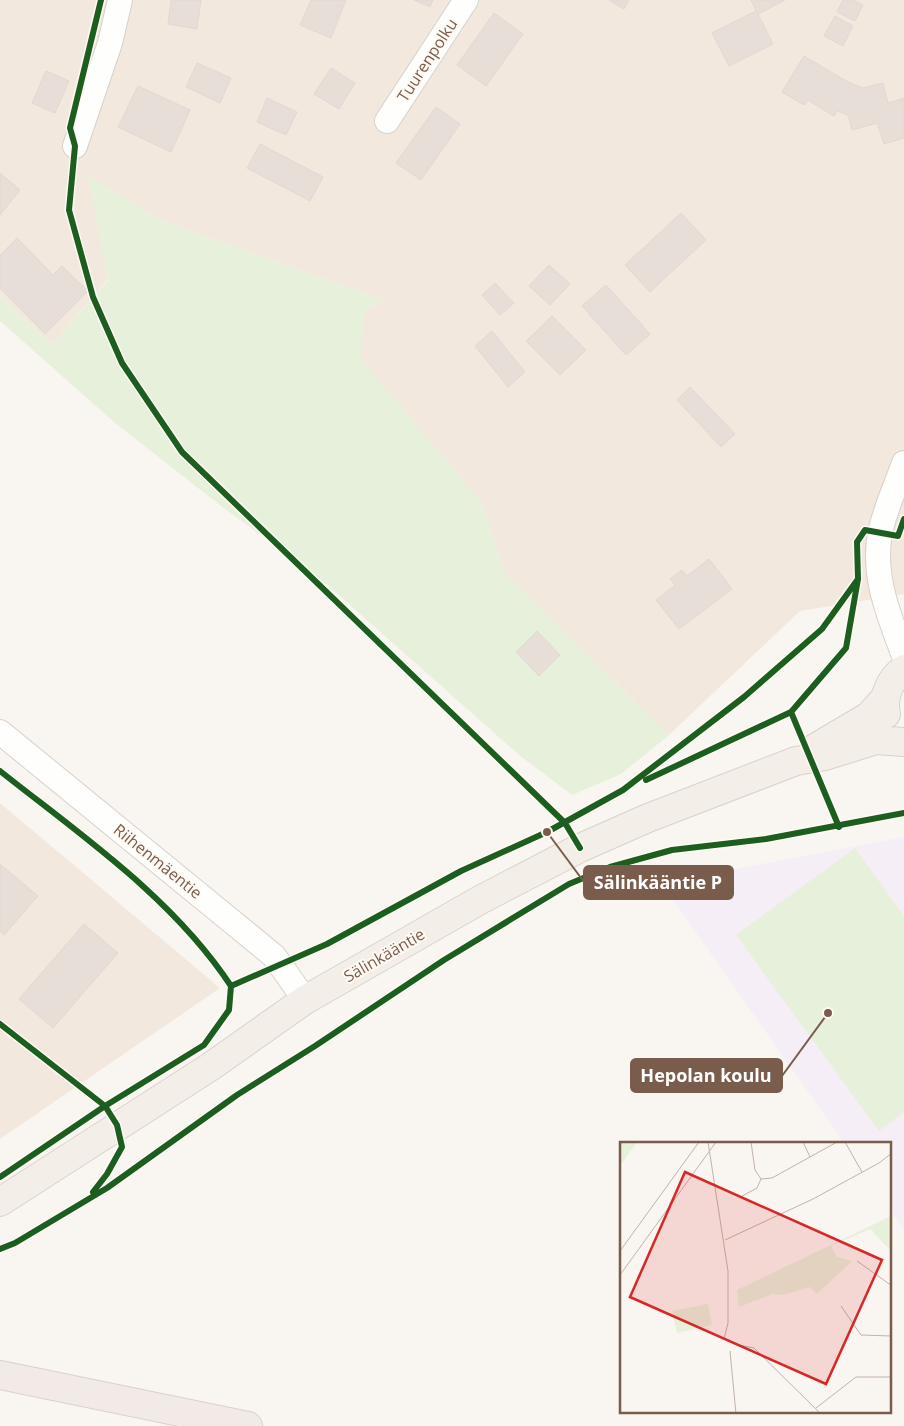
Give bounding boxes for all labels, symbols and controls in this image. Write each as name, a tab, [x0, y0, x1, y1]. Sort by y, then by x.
street label: Tuurenpolku	[392, 14, 462, 106]
street label: Riihenmäentie	[109, 819, 207, 903]
callout: Sälinkääntie P	[584, 866, 733, 899]
text: Sälinkääntie P	[594, 870, 722, 894]
street label: Sälinkääntie	[339, 923, 429, 987]
callout: Hepolan koulu	[631, 1059, 782, 1092]
text: Hepolan koulu	[640, 1063, 772, 1087]
inset map	[620, 1142, 892, 1414]

